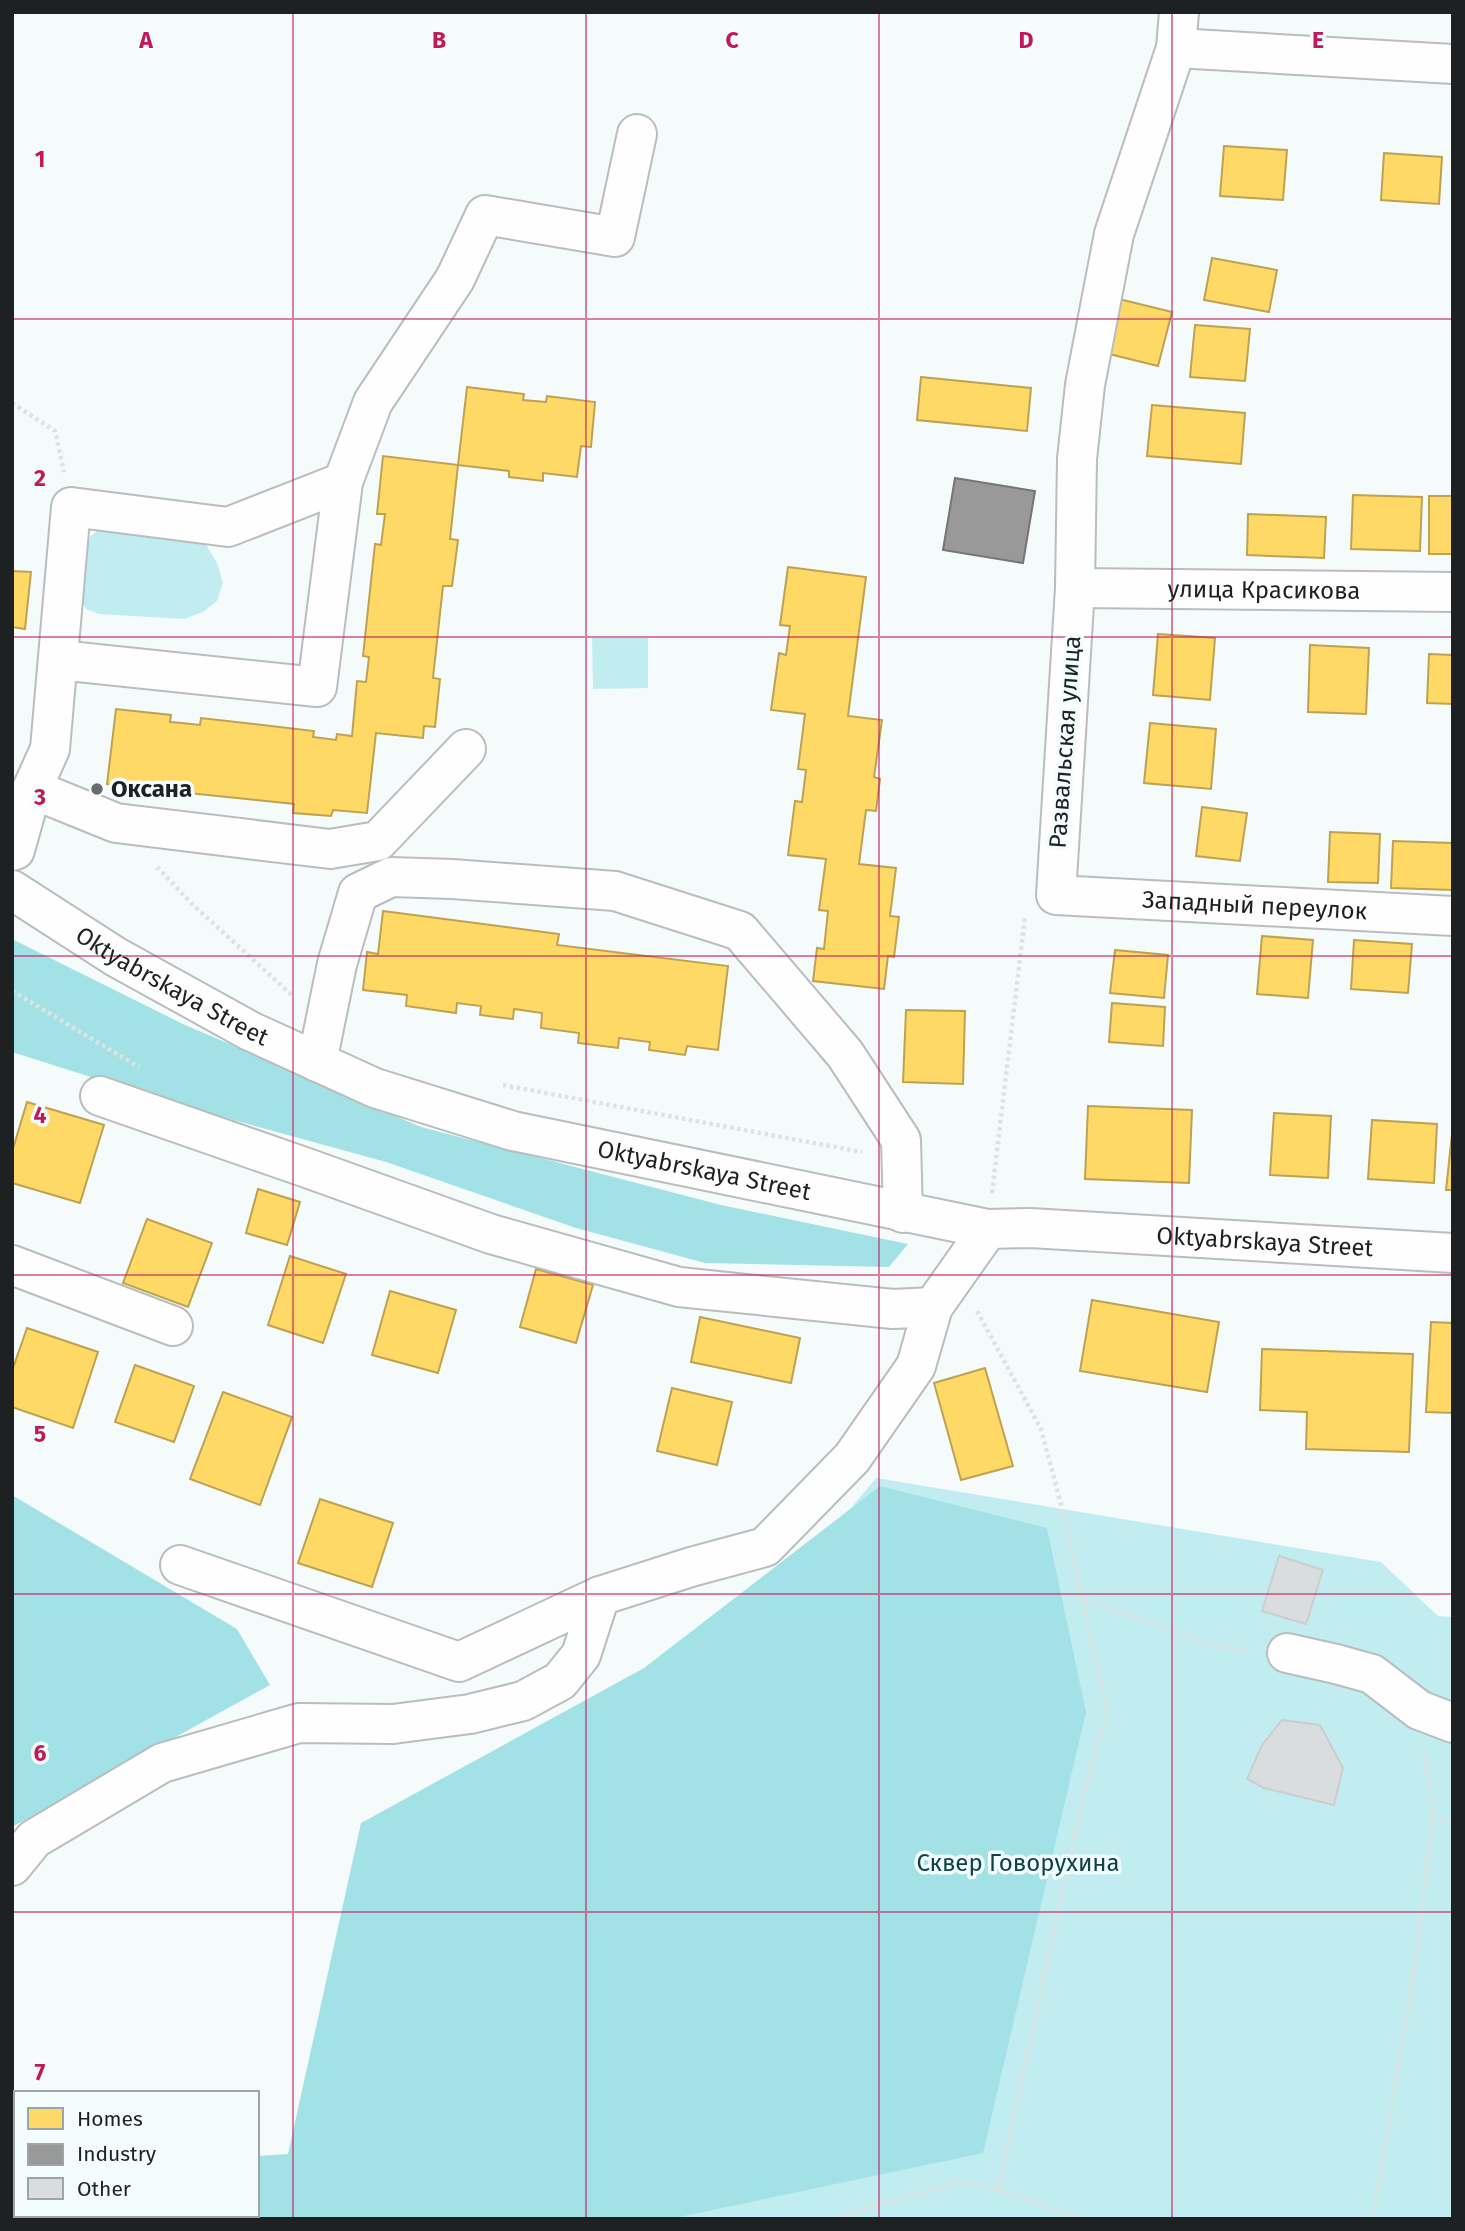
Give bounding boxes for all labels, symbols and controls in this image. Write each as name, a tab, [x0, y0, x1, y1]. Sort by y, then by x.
text: A	[138, 26, 153, 54]
text: B	[432, 26, 446, 54]
text: C	[725, 26, 739, 54]
text: D	[1019, 26, 1034, 54]
text: E	[1312, 26, 1324, 54]
text: 1	[35, 145, 45, 173]
text: 2	[34, 464, 46, 492]
street label: улица Красикова	[1167, 575, 1361, 605]
street label: Развальская улица	[1044, 635, 1086, 849]
place label: Оксана	[111, 775, 192, 803]
marker: Оксана	[89, 781, 105, 797]
text: 3	[33, 783, 46, 811]
street label: Западный переулок	[1142, 886, 1368, 925]
street label: Oktyabrskaya Street	[70, 921, 273, 1052]
text: 4	[34, 1101, 47, 1129]
street label: Oktyabrskaya Street	[595, 1135, 814, 1206]
street label: Oktyabrskaya Street	[1156, 1222, 1374, 1262]
text: 5	[34, 1420, 46, 1448]
text: 6	[34, 1739, 47, 1767]
park label: Сквер Говорухина	[916, 1849, 1120, 1877]
text: 7	[35, 2058, 46, 2086]
legend	[14, 2091, 259, 2217]
text: Homes	[77, 2106, 143, 2132]
text: Industry	[77, 2141, 157, 2167]
text: Other	[77, 2176, 131, 2202]

